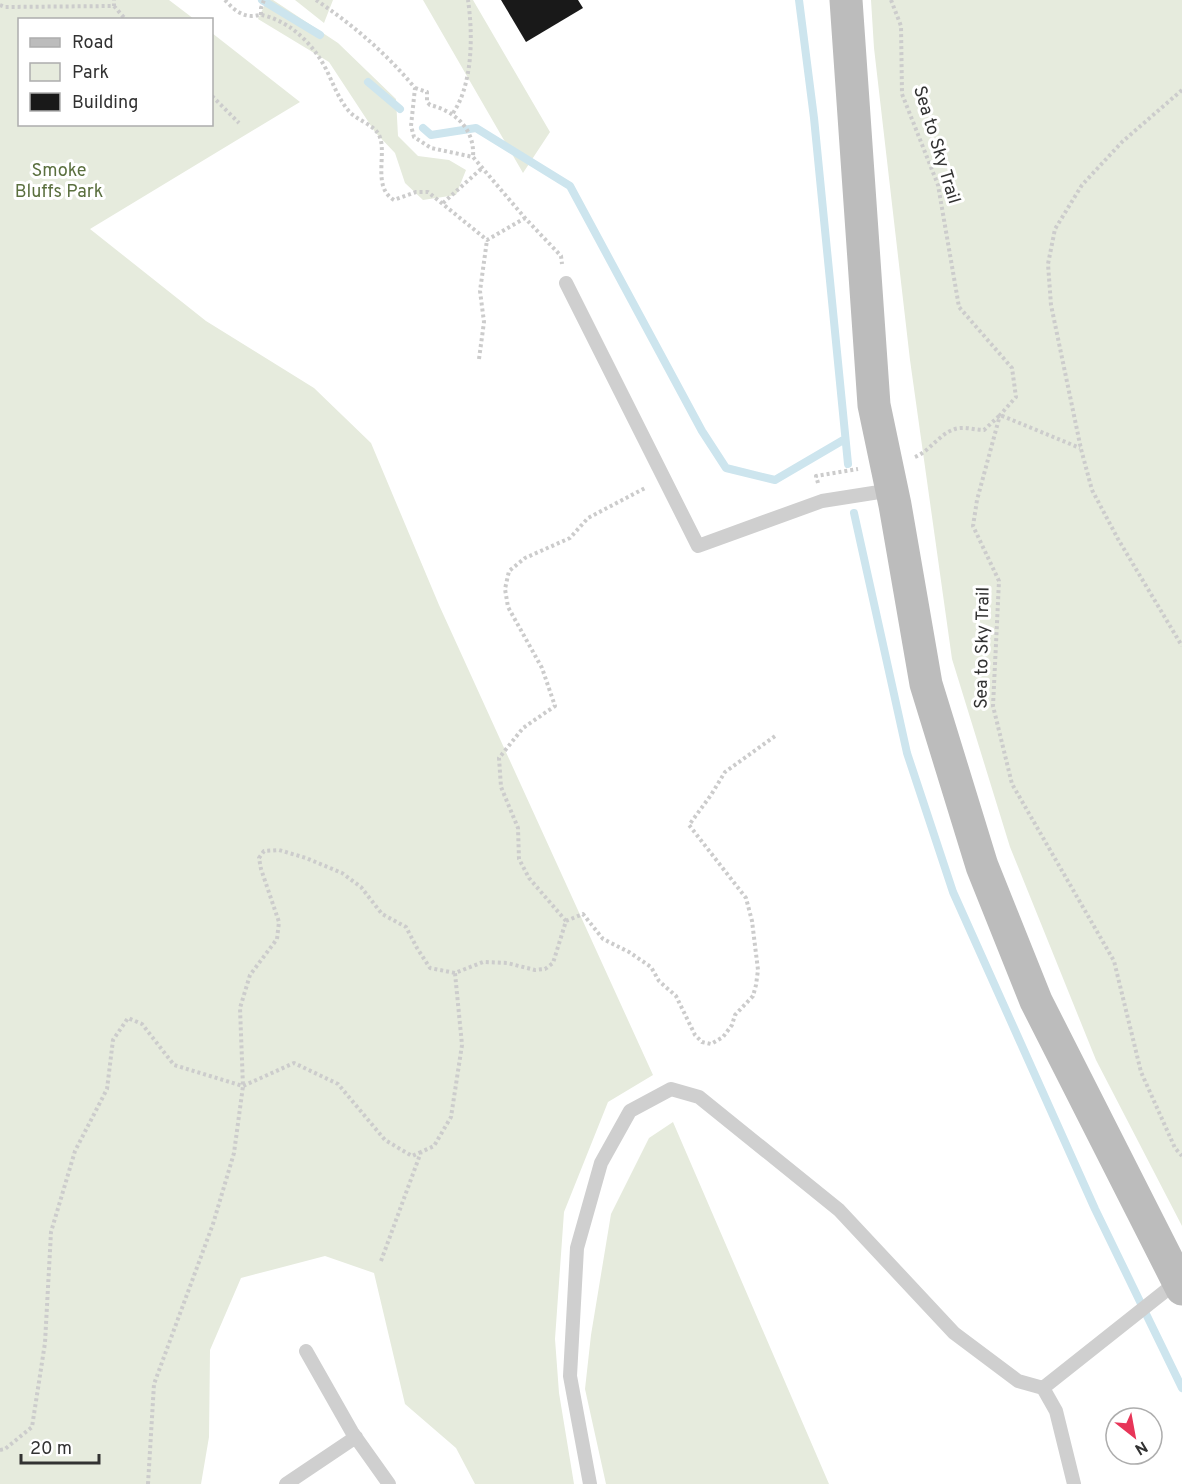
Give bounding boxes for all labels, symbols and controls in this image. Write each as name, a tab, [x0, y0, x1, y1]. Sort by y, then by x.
legend	[18, 18, 213, 126]
text: Road	[72, 32, 114, 55]
text: Park	[72, 62, 109, 85]
street label: Sea to Sky Trail	[907, 83, 965, 207]
text: Building	[72, 92, 138, 115]
park label: Smoke Bluffs Park	[15, 160, 103, 204]
street label: Sea to Sky Trail	[970, 587, 996, 709]
north arrow	[1104, 1406, 1164, 1466]
scale bar	[21, 1427, 99, 1465]
text: N	[1131, 1436, 1151, 1459]
text: 20 m	[30, 1438, 72, 1461]

